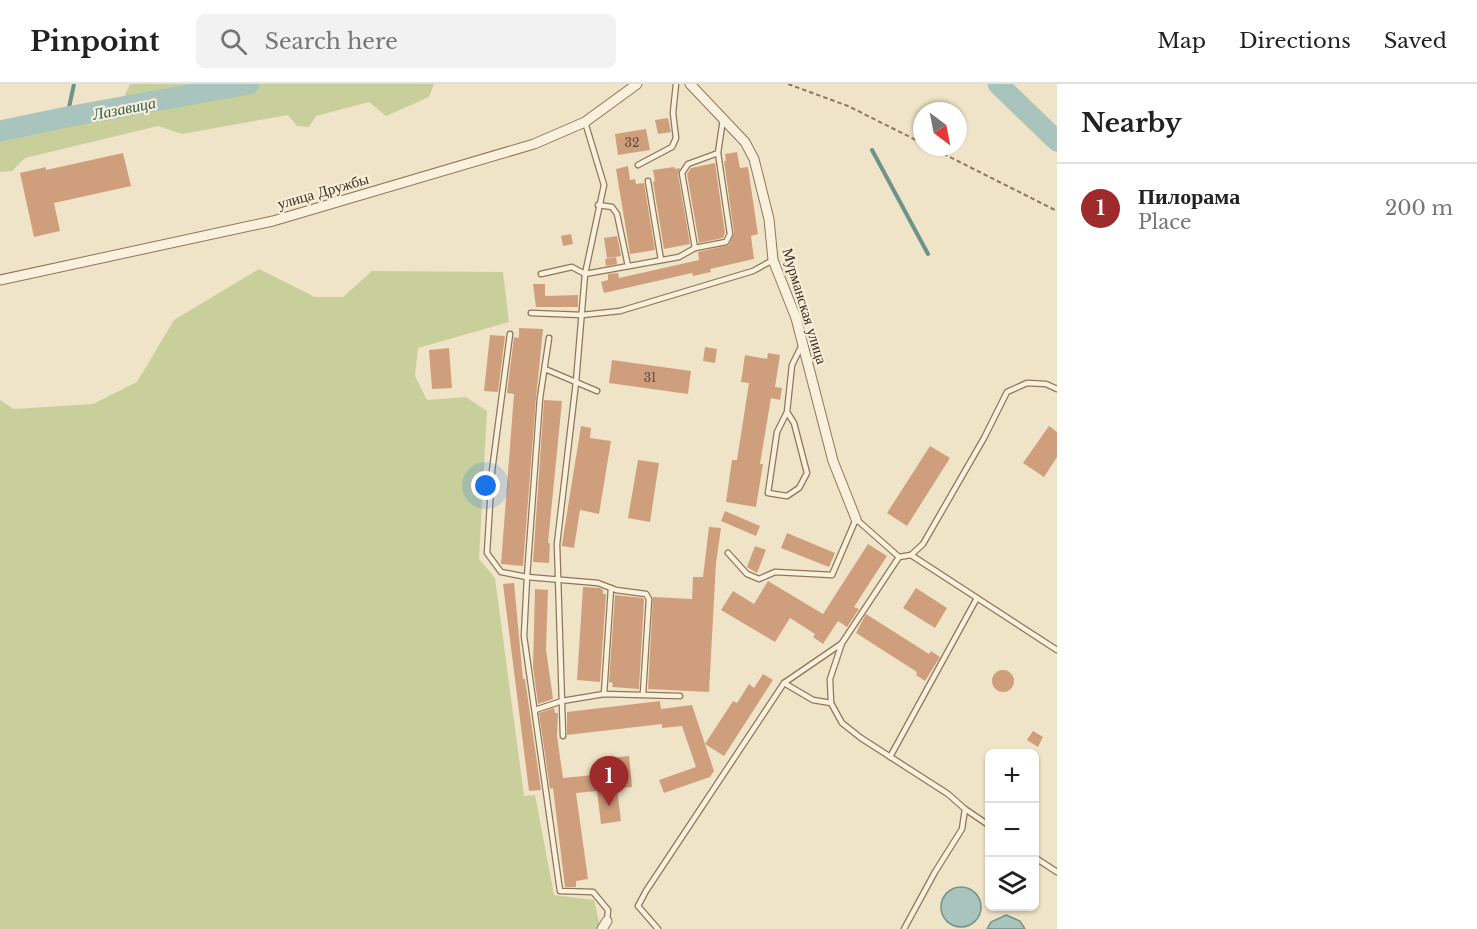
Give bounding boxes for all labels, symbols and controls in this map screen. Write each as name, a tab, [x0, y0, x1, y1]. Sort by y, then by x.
search box	[196, 14, 616, 68]
text: Pinpoint	[30, 24, 160, 59]
icon: search	[217, 25, 250, 58]
text: Search here	[265, 28, 398, 55]
text: Map	[1157, 28, 1206, 54]
text: Directions	[1239, 28, 1351, 54]
text: Saved	[1384, 28, 1447, 54]
water label: Лазавица	[90, 92, 157, 124]
north arrow	[913, 102, 967, 156]
text: Nearby	[1081, 107, 1182, 139]
house number: 32	[625, 135, 639, 150]
street label: улица Дружбы	[275, 169, 371, 213]
text: Пилорама	[1138, 183, 1240, 210]
text: 1	[1096, 196, 1105, 220]
text: 200 m	[1385, 196, 1453, 220]
text: Place	[1138, 210, 1192, 234]
street label: Мурманская улица	[778, 246, 832, 367]
house number: 31	[644, 370, 656, 385]
your location	[471, 471, 500, 500]
map controls	[985, 749, 1039, 911]
button: +	[985, 749, 1039, 803]
pin: 1	[590, 756, 628, 806]
button: −	[985, 803, 1039, 857]
button: layers	[985, 857, 1039, 911]

